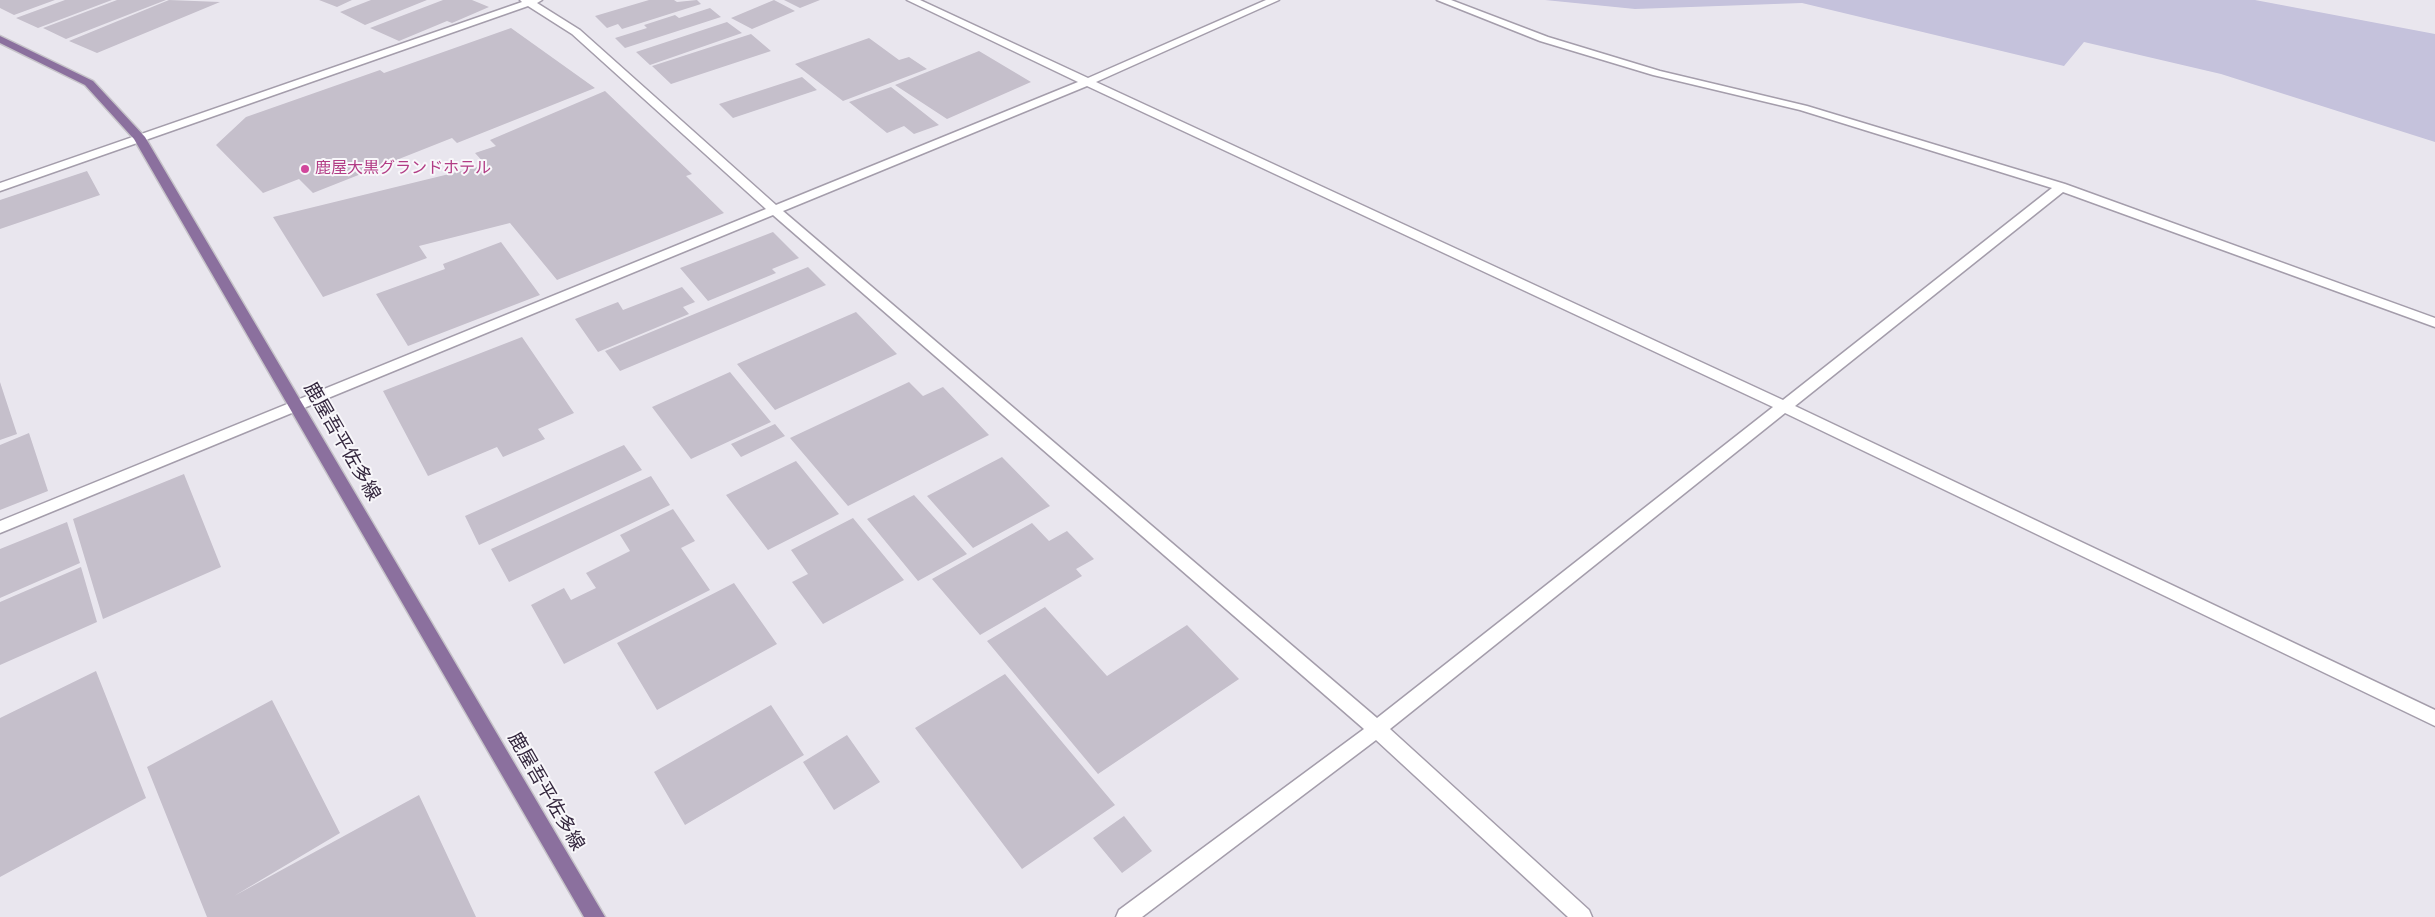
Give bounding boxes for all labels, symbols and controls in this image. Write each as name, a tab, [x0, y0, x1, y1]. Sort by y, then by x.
place label: 鹿屋大黒グランドホテル	[315, 159, 491, 179]
marker: 鹿屋大黒グランドホテル	[299, 163, 311, 175]
street label: 鹿屋吾平佐多線	[298, 379, 384, 505]
street label: 鹿屋吾平佐多線	[502, 729, 588, 855]

